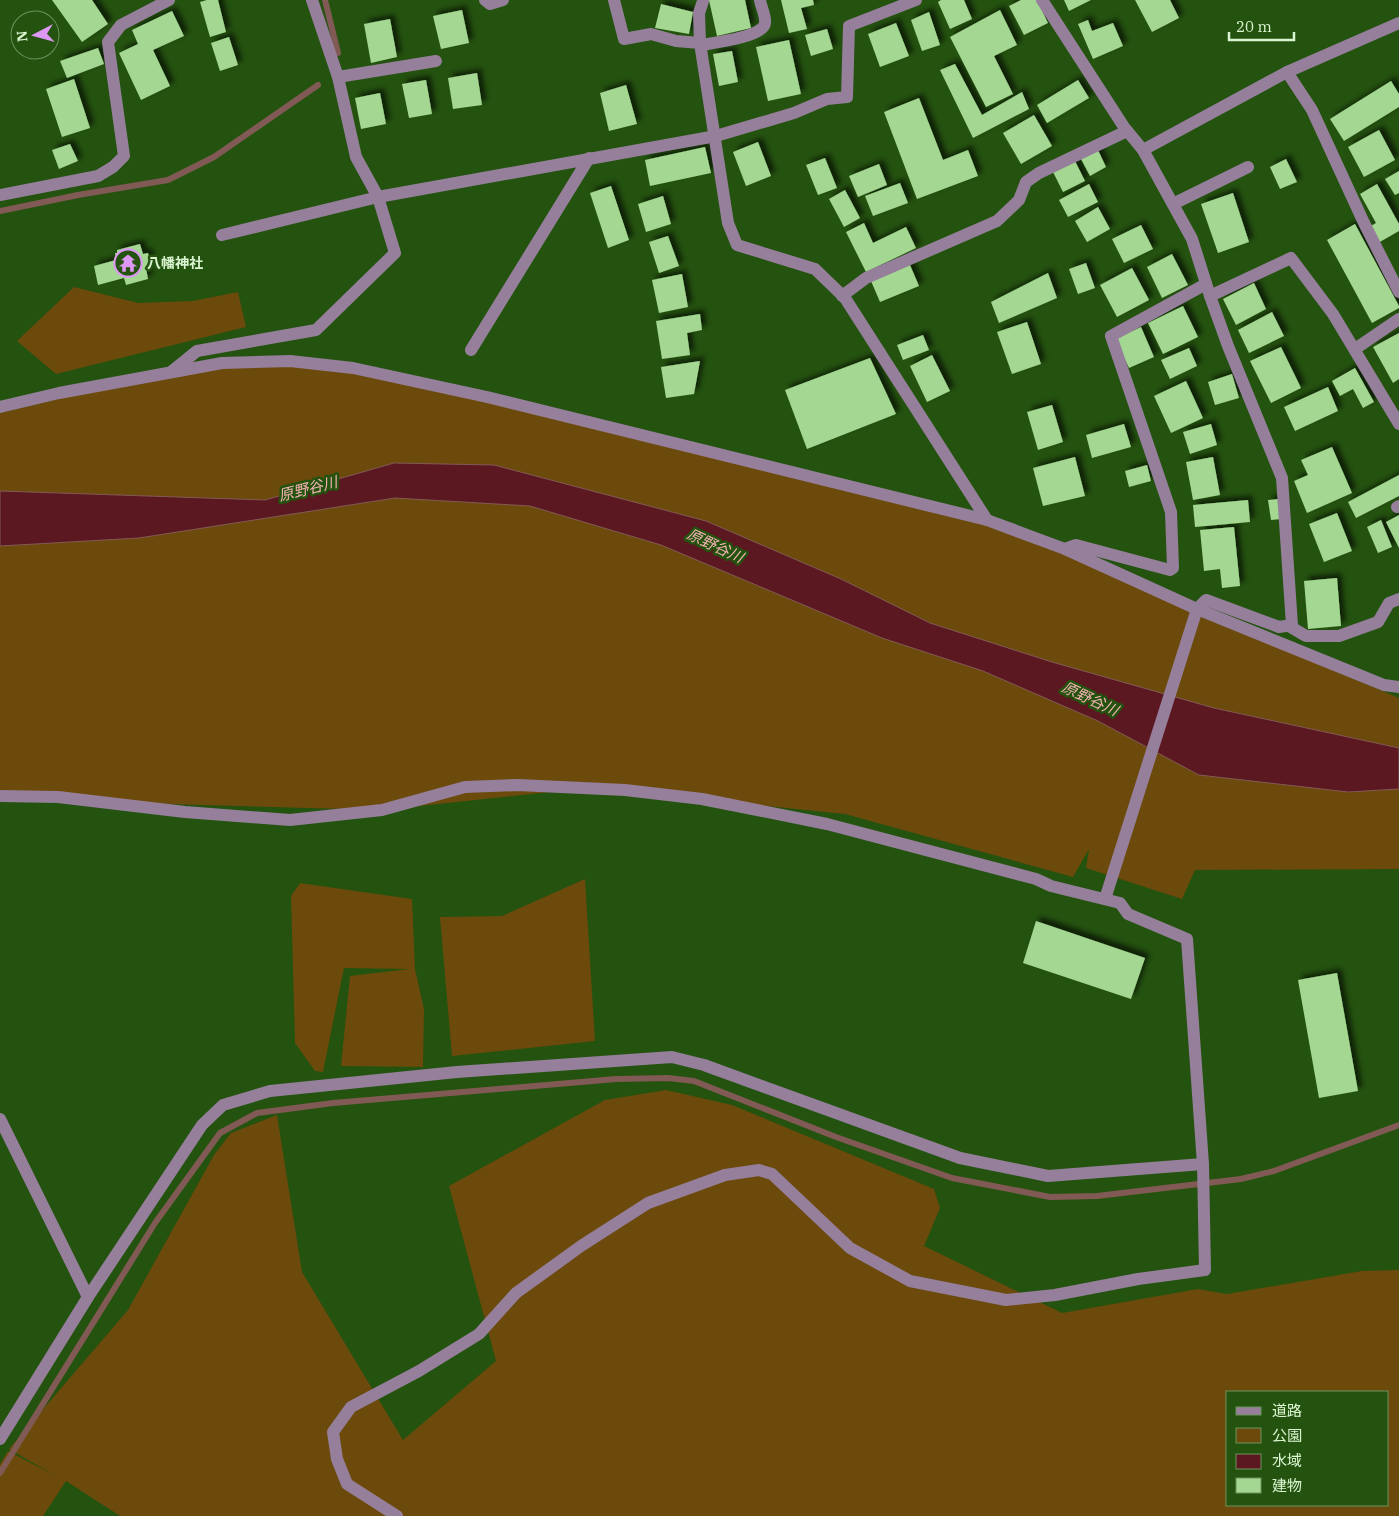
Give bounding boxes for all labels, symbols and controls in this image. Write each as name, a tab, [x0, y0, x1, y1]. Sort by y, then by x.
north arrow	[10, 10, 60, 60]
scale bar	[1229, 10, 1294, 42]
text: 20 m	[1236, 17, 1272, 36]
text: N	[13, 30, 32, 43]
temple icon: 八幡神社	[113, 248, 143, 278]
place label: 八幡神社	[147, 254, 203, 272]
water label: 原野谷川	[276, 472, 341, 505]
water label: 原野谷川	[684, 524, 748, 568]
water label: 原野谷川	[1059, 677, 1123, 721]
legend	[1226, 1391, 1389, 1506]
text: 道路	[1272, 1401, 1302, 1420]
text: 公園	[1272, 1426, 1302, 1445]
text: 水域	[1272, 1451, 1302, 1470]
text: 建物	[1272, 1476, 1302, 1495]

